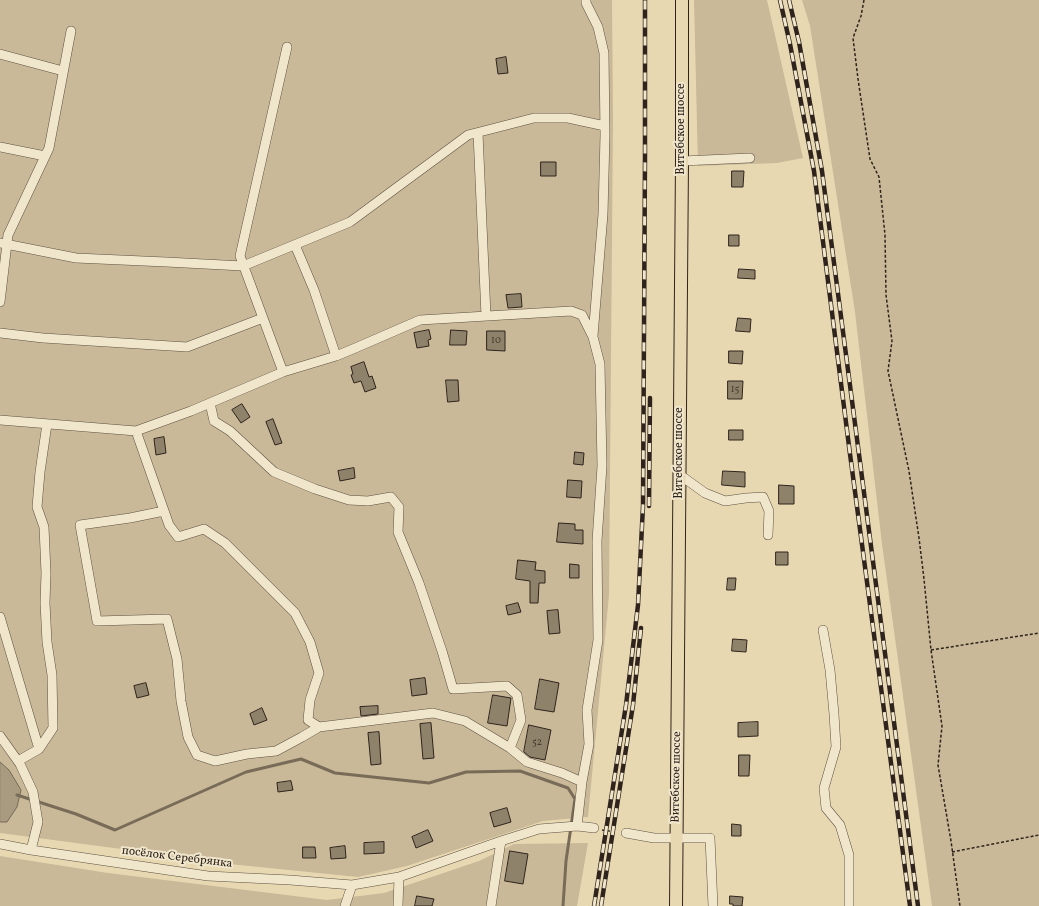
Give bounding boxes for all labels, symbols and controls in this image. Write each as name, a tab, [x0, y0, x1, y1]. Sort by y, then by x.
street label: Витебское шоссе	[675, 83, 689, 175]
house number: 10	[491, 335, 501, 347]
house number: 15	[731, 384, 739, 396]
street label: Витебское шоссе	[673, 407, 687, 499]
street label: Витебское шоссе	[669, 731, 685, 823]
house number: 52	[532, 737, 542, 749]
street label: посёлок Серебрянка	[121, 844, 233, 872]

